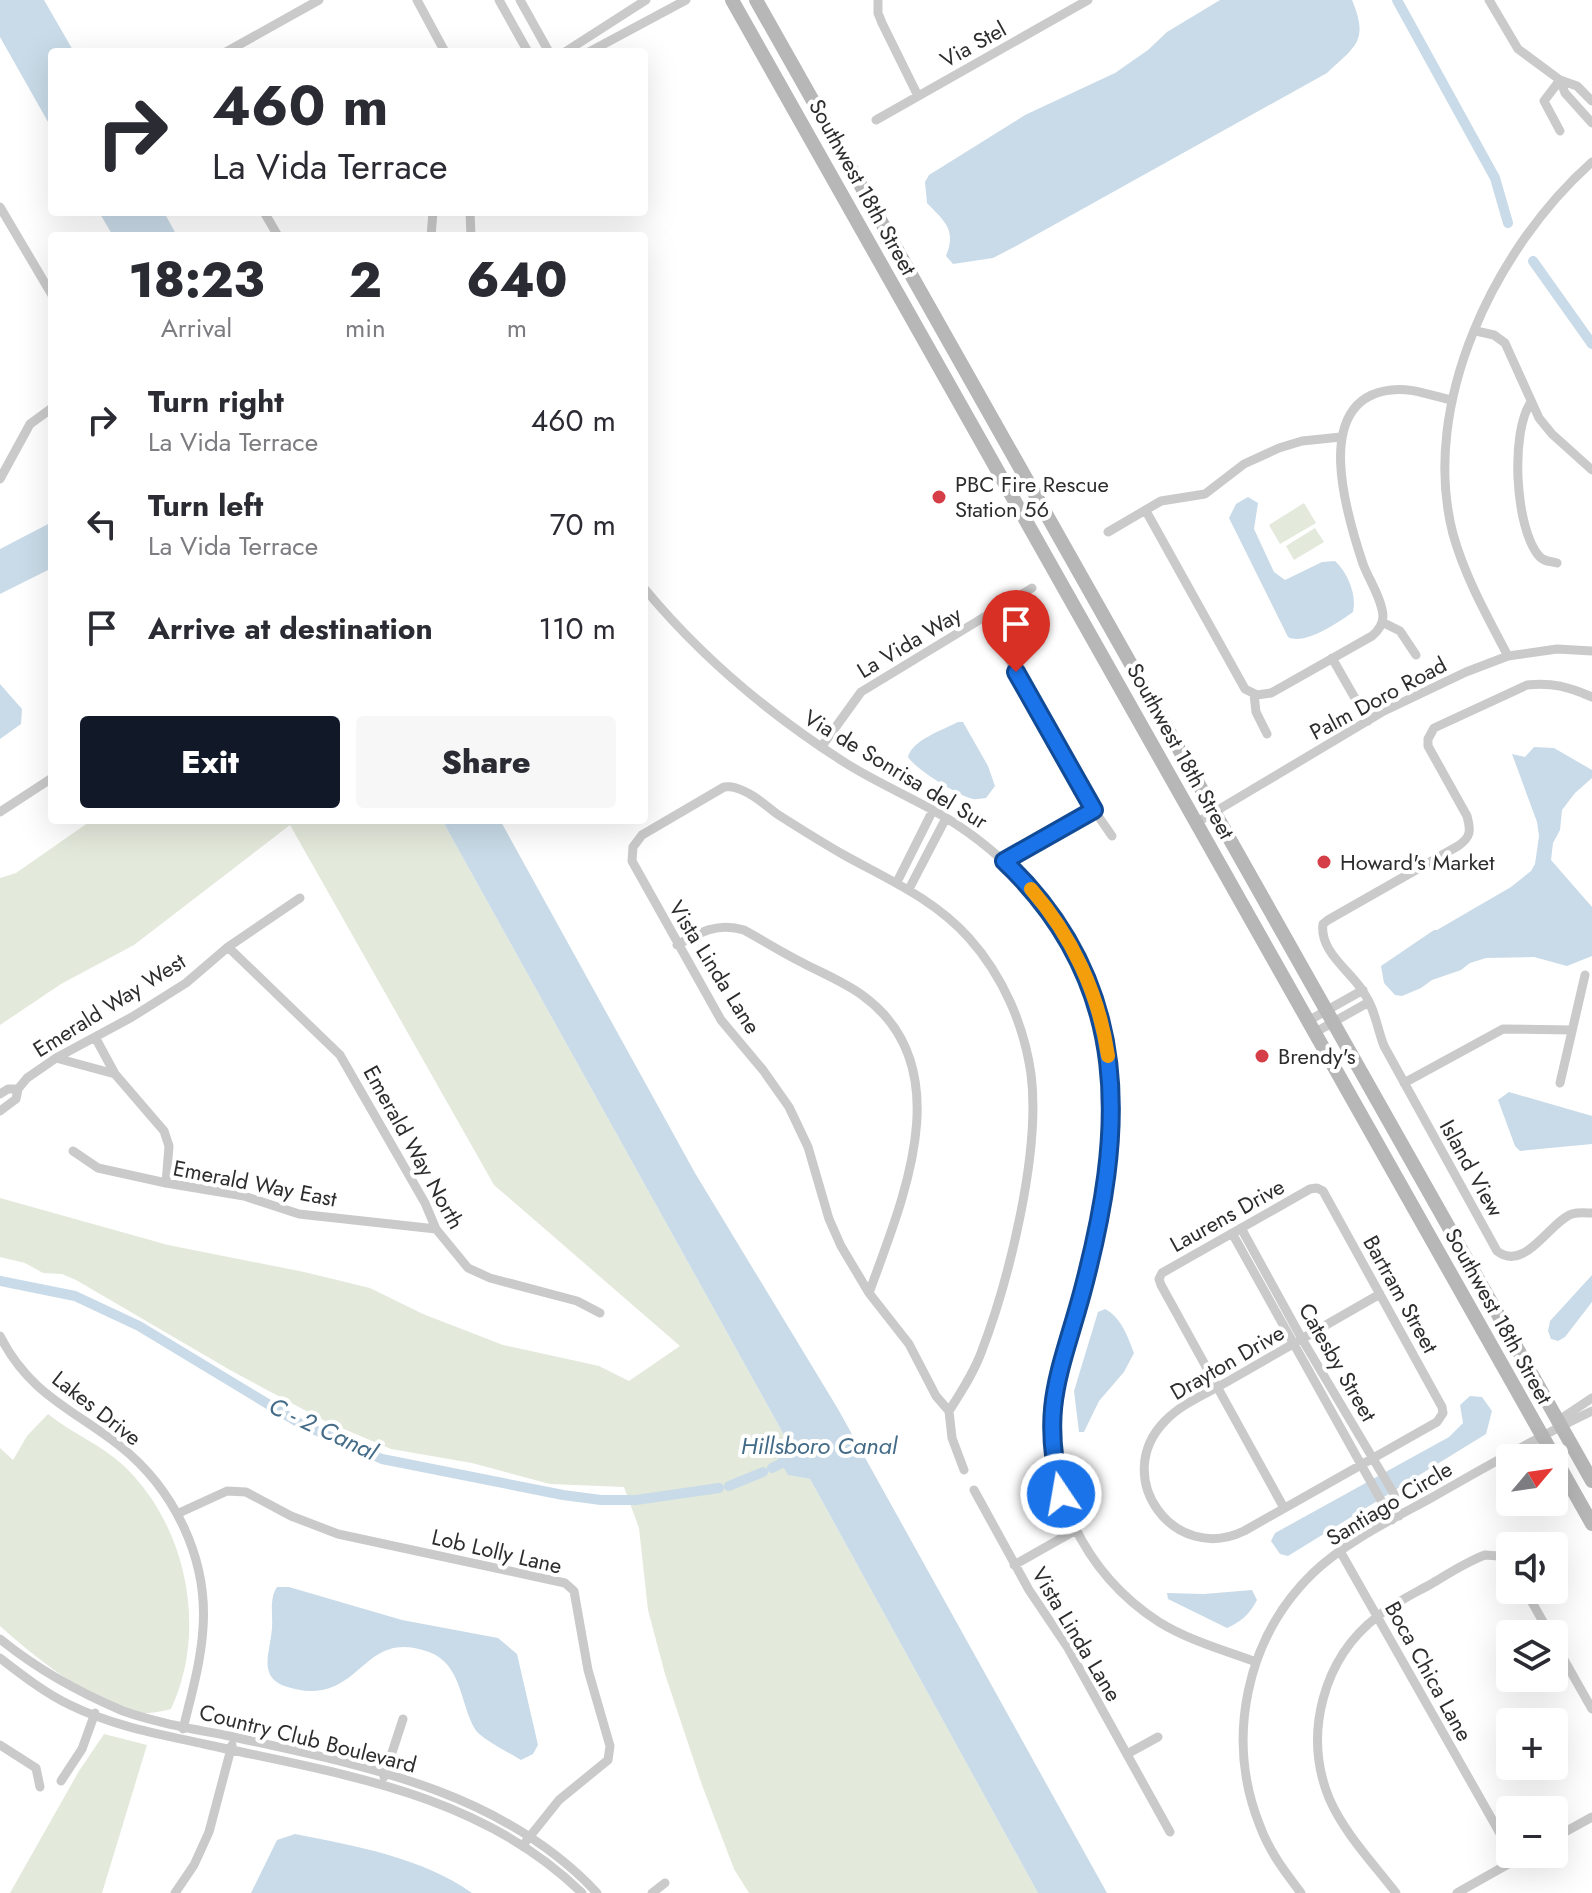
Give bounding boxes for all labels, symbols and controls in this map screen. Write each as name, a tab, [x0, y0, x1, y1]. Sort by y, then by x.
street label: Via Stel	[934, 13, 1012, 75]
text: 460 m	[212, 65, 388, 146]
icon: right	[80, 80, 184, 184]
street label: Southwest 18th Street	[801, 93, 925, 281]
text: La Vida Terrace	[212, 140, 448, 192]
text: 18:23	[129, 246, 264, 315]
text: 2	[349, 246, 382, 315]
text: 640	[466, 246, 567, 315]
text: Arrival	[161, 309, 232, 347]
text: min	[345, 309, 386, 347]
text: m	[507, 309, 527, 347]
text: Turn right	[148, 380, 284, 423]
icon: right	[80, 398, 124, 442]
text: 460 m	[531, 399, 616, 442]
text: La Vida Terrace	[148, 423, 318, 461]
place label: PBC Fire Rescue Station 56	[955, 468, 1109, 525]
text: Turn left	[148, 484, 263, 527]
marker: PBC Fire Rescue Station 56	[930, 488, 948, 506]
icon: left	[80, 502, 124, 546]
text: 70 m	[550, 503, 616, 546]
text: La Vida Terrace	[148, 527, 318, 565]
pin	[982, 590, 1050, 672]
street label: La Vida Way	[851, 598, 968, 686]
icon: arrive	[994, 602, 1038, 646]
icon: arrive	[80, 606, 124, 650]
text: Arrive at destination	[148, 607, 433, 650]
text: 110 m	[539, 607, 616, 650]
street label: Palm Doro Road	[1304, 648, 1452, 748]
street label: Southwest 18th Street	[1119, 657, 1243, 845]
street label: Via de Sonrisa del Sur	[798, 701, 994, 837]
button: Exit	[80, 716, 340, 808]
button: Share	[356, 716, 616, 808]
place label: Howard's Market	[1340, 846, 1495, 878]
marker: Howard's Market	[1315, 853, 1333, 871]
street label: Vista Linda Lane	[661, 894, 769, 1040]
street label: Emerald Way West	[26, 945, 192, 1065]
place label: Brendy's	[1278, 1040, 1356, 1072]
marker: Brendy's	[1253, 1047, 1271, 1065]
street label: Emerald Way North	[356, 1059, 472, 1235]
street label: Island View	[1432, 1114, 1512, 1222]
street label: Emerald Way East	[170, 1151, 340, 1215]
street label: Laurens Drive	[1164, 1170, 1290, 1260]
street label: Southwest 18th Street	[1437, 1222, 1561, 1410]
street label: Bartram Street	[1355, 1229, 1447, 1359]
street label: Catesby Street	[1291, 1297, 1385, 1428]
street label: Drayton Drive	[1164, 1316, 1290, 1408]
street label: Lakes Drive	[46, 1363, 148, 1453]
water label: C - 2 Canal	[263, 1388, 385, 1470]
water label: Hillsboro Canal	[741, 1428, 899, 1463]
north arrow	[1496, 1444, 1568, 1516]
map controls	[1496, 1444, 1568, 1868]
position arrow	[1019, 1452, 1103, 1536]
street label: Santiago Circle	[1320, 1453, 1458, 1553]
street label: Lob Lolly Lane	[429, 1520, 565, 1582]
button: sound	[1496, 1532, 1568, 1604]
street label: Vista Linda Lane	[1024, 1561, 1130, 1707]
street label: Boca Chica Lane	[1377, 1595, 1481, 1747]
button: layers	[1496, 1620, 1568, 1692]
street label: Country Club Boulevard	[196, 1695, 420, 1781]
button: +	[1496, 1708, 1568, 1780]
button: −	[1496, 1796, 1568, 1868]

